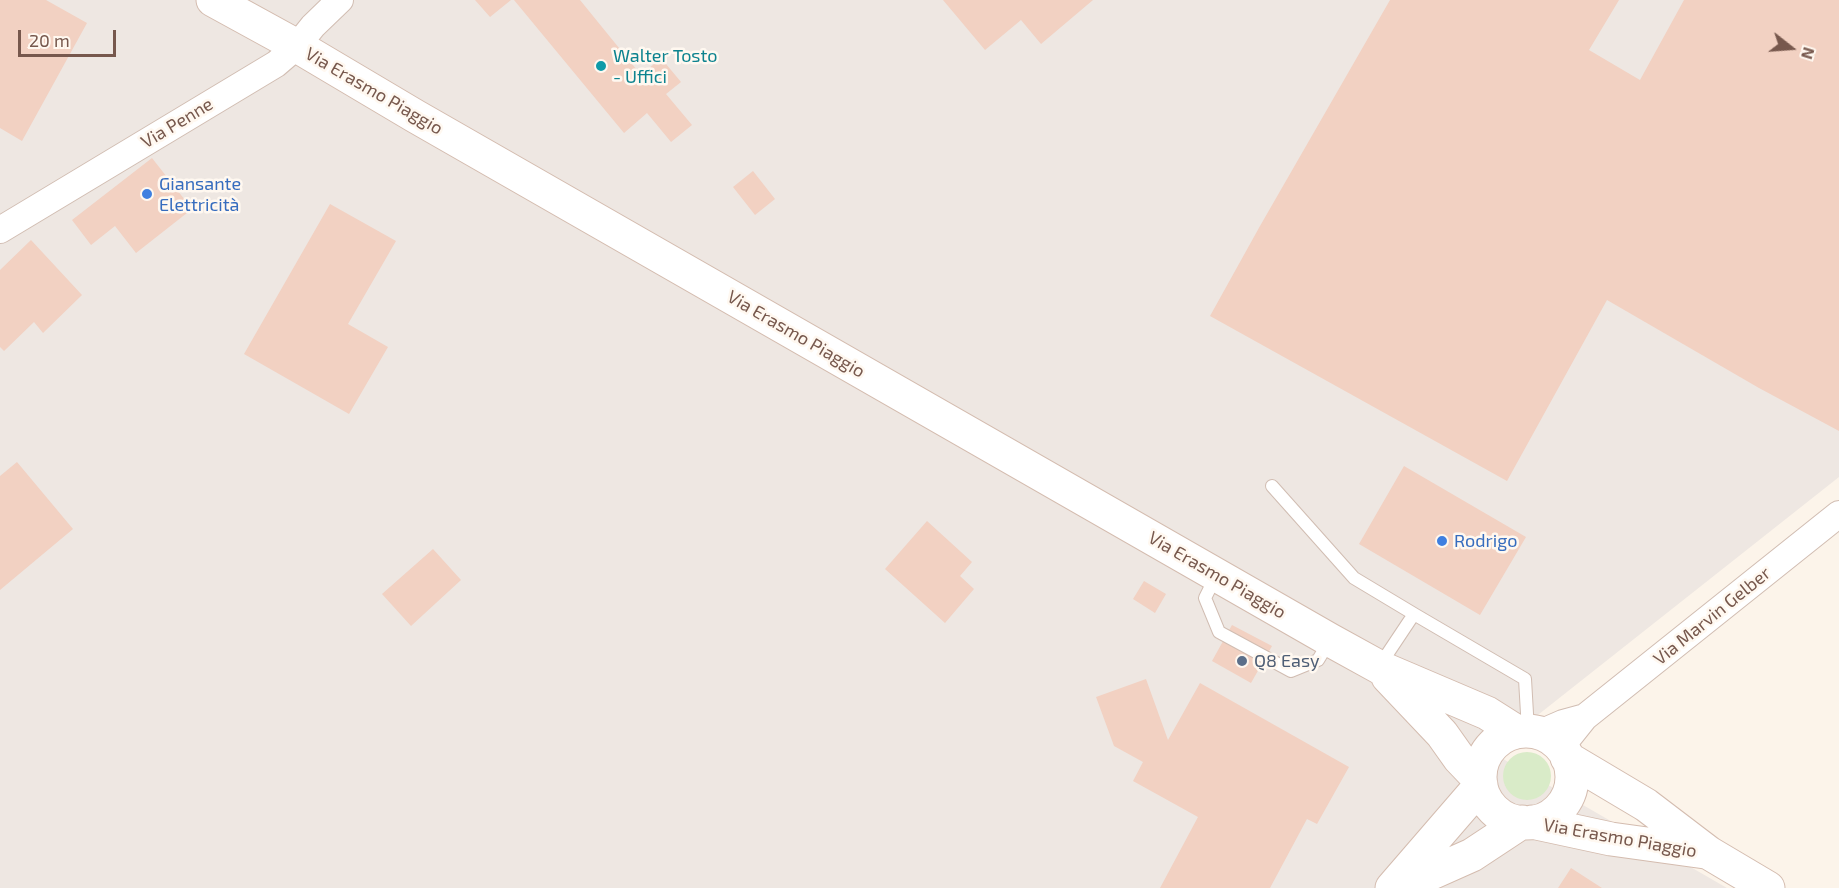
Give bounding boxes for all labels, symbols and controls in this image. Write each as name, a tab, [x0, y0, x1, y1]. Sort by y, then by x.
scale bar	[21, 18, 118, 56]
north arrow	[1761, 18, 1821, 78]
text: 20 m	[29, 29, 70, 51]
street label: Via Erasmo Piaggio	[301, 43, 447, 139]
place label: Walter Tosto - Uffici	[613, 45, 718, 88]
text: N	[1798, 45, 1819, 62]
marker: Walter Tosto - Uffici	[594, 59, 608, 73]
street label: Via Penne	[137, 93, 217, 153]
place label: Giansante Elettricità	[159, 173, 241, 216]
marker: Giansante Elettricità	[140, 187, 154, 201]
street label: Via Erasmo Piaggio	[723, 286, 869, 382]
street label: Via Erasmo Piaggio	[1144, 527, 1290, 623]
place label: Rodrigo	[1454, 530, 1517, 552]
marker: Rodrigo	[1435, 534, 1449, 548]
street label: Via Marvin Gelber	[1649, 562, 1775, 670]
place label: Q8 Easy	[1254, 650, 1320, 672]
marker: Q8 Easy	[1235, 654, 1249, 668]
street label: Via Erasmo Piaggio	[1542, 814, 1698, 862]

